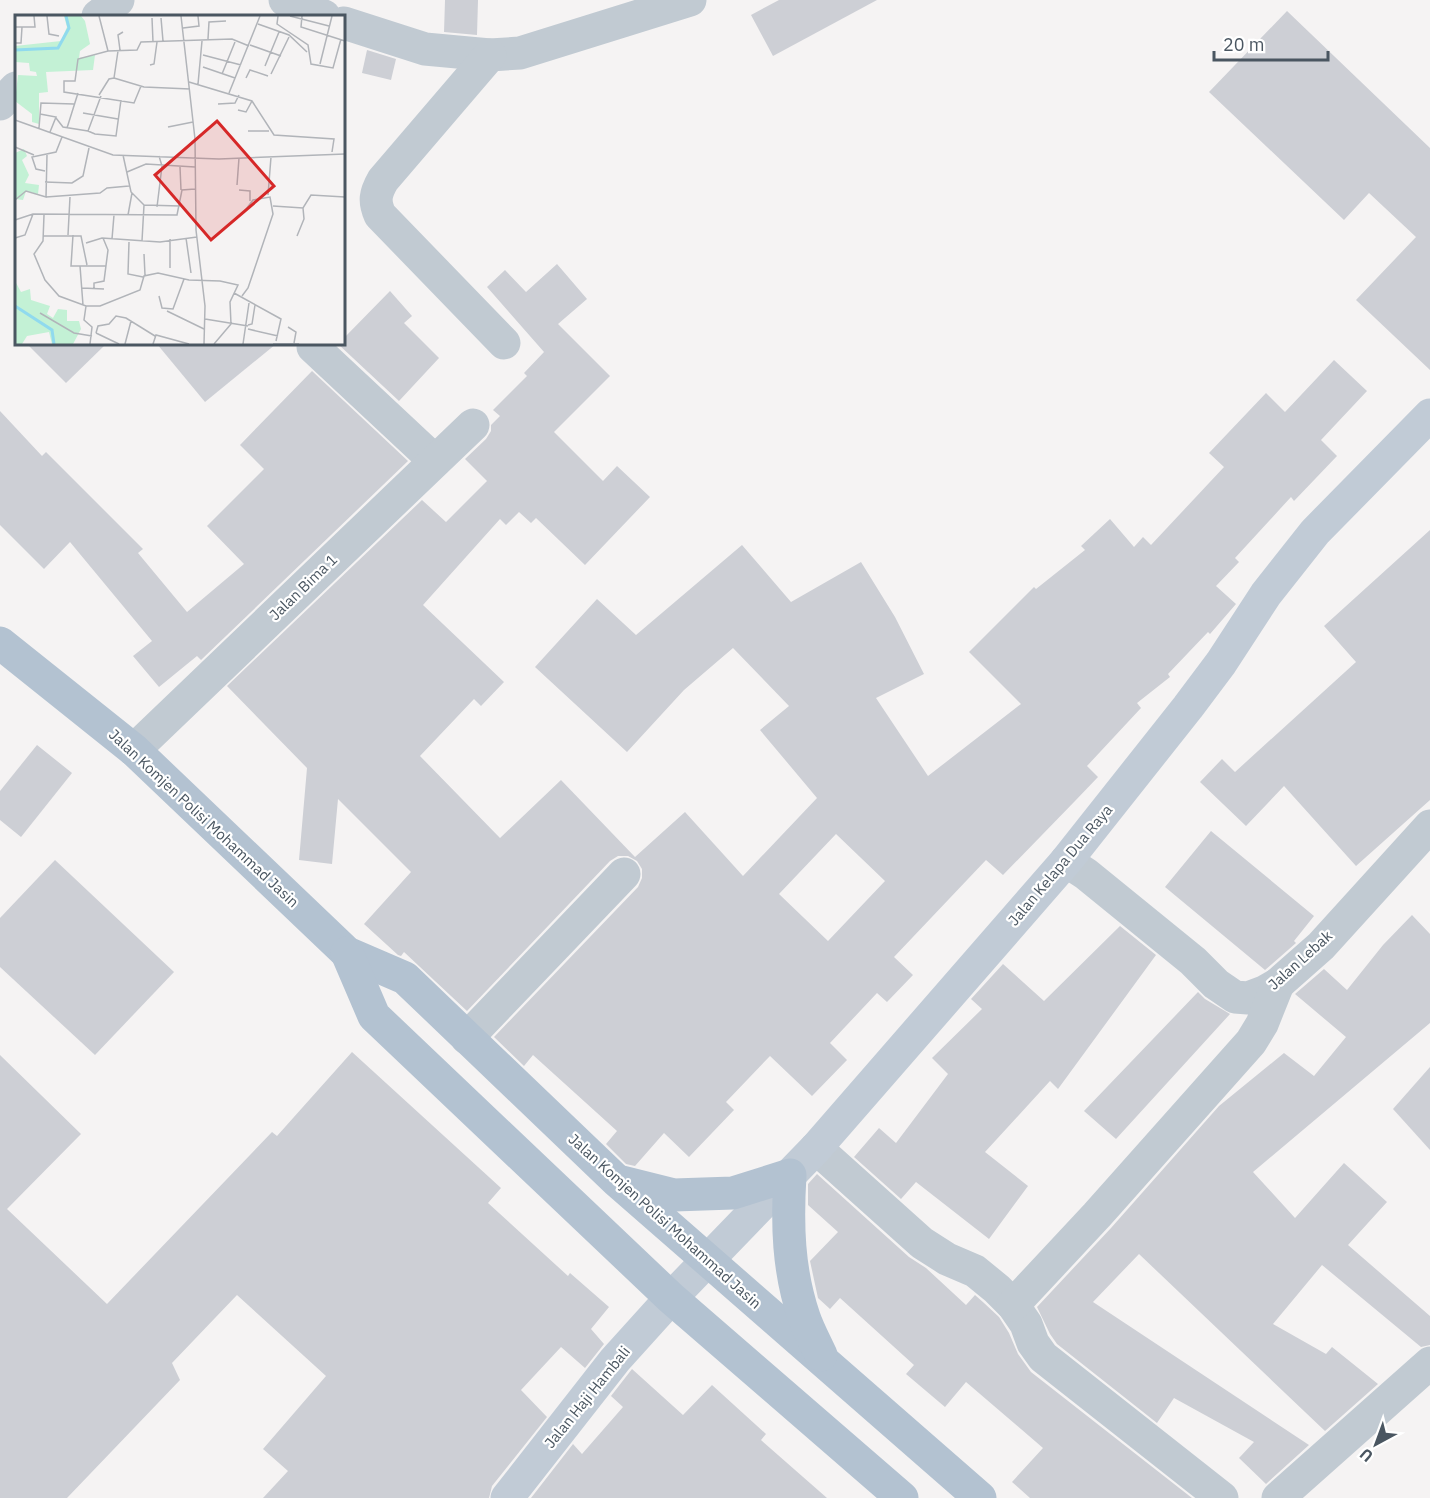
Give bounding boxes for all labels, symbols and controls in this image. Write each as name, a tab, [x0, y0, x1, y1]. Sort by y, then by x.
inset map	[15, 15, 345, 345]
scale bar	[1214, 24, 1328, 62]
text: 20 m	[1223, 33, 1265, 56]
street label: Jalan Bima 1	[265, 550, 341, 624]
street label: Jalan Komjen Polisi Mohammad Jasin	[105, 725, 303, 911]
street label: Jalan Kelapa Dua Raya	[1004, 801, 1116, 929]
street label: Jalan Lebak	[1264, 926, 1336, 994]
street label: Jalan Komjen Polisi Mohammad Jasin	[565, 1129, 765, 1313]
street label: Jalan Haji Hambali	[540, 1342, 634, 1452]
north arrow	[1346, 1414, 1406, 1474]
text: U	[1355, 1444, 1377, 1467]

